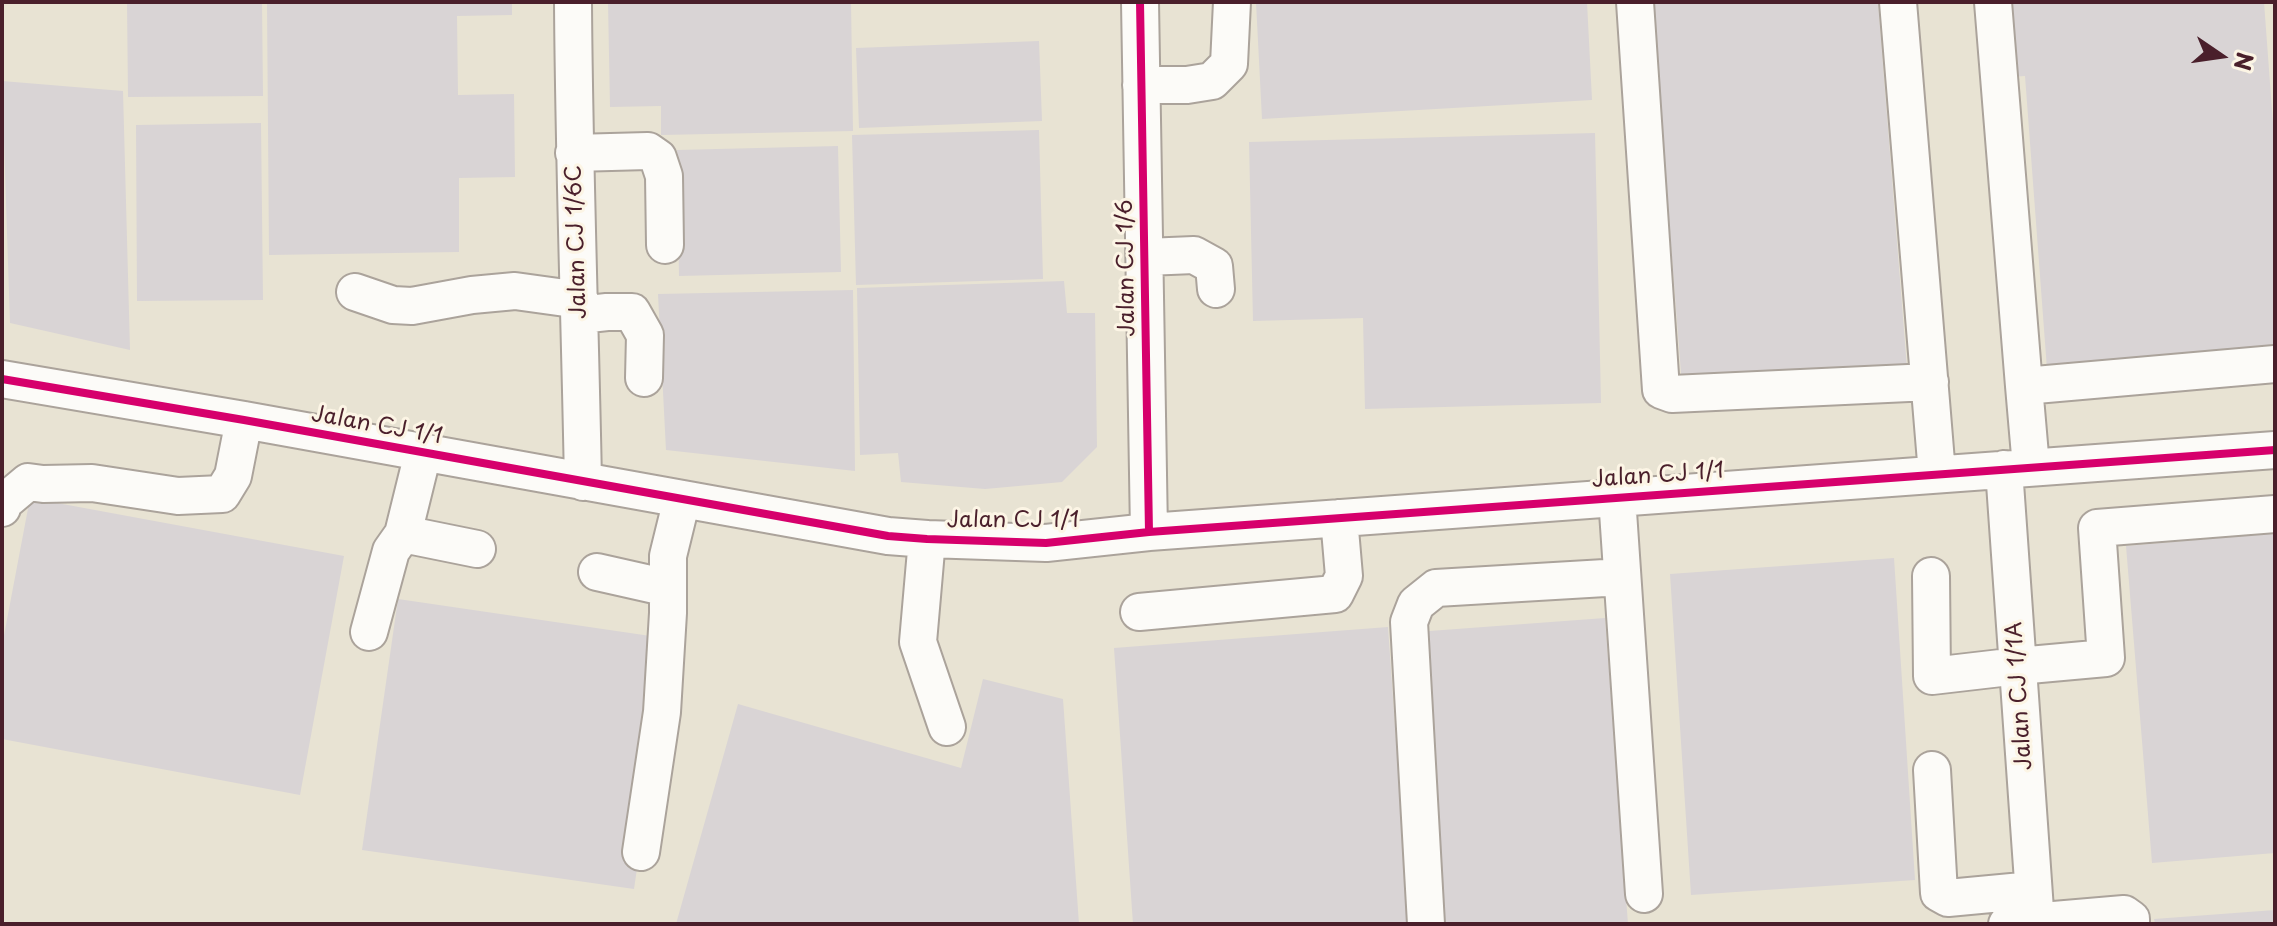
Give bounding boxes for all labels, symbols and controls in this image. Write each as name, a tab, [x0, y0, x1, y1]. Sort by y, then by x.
north arrow	[2181, 16, 2261, 96]
text: N	[2227, 49, 2263, 74]
street label: Jalan CJ 1/6C	[561, 165, 593, 319]
street label: Jalan CJ 1/6	[1113, 199, 1141, 337]
street label: Jalan CJ 1/1	[309, 401, 445, 451]
street label: Jalan CJ 1/1	[1591, 458, 1725, 494]
street label: Jalan CJ 1/1	[947, 508, 1079, 534]
street label: Jalan CJ 1/1A	[2002, 621, 2038, 771]

